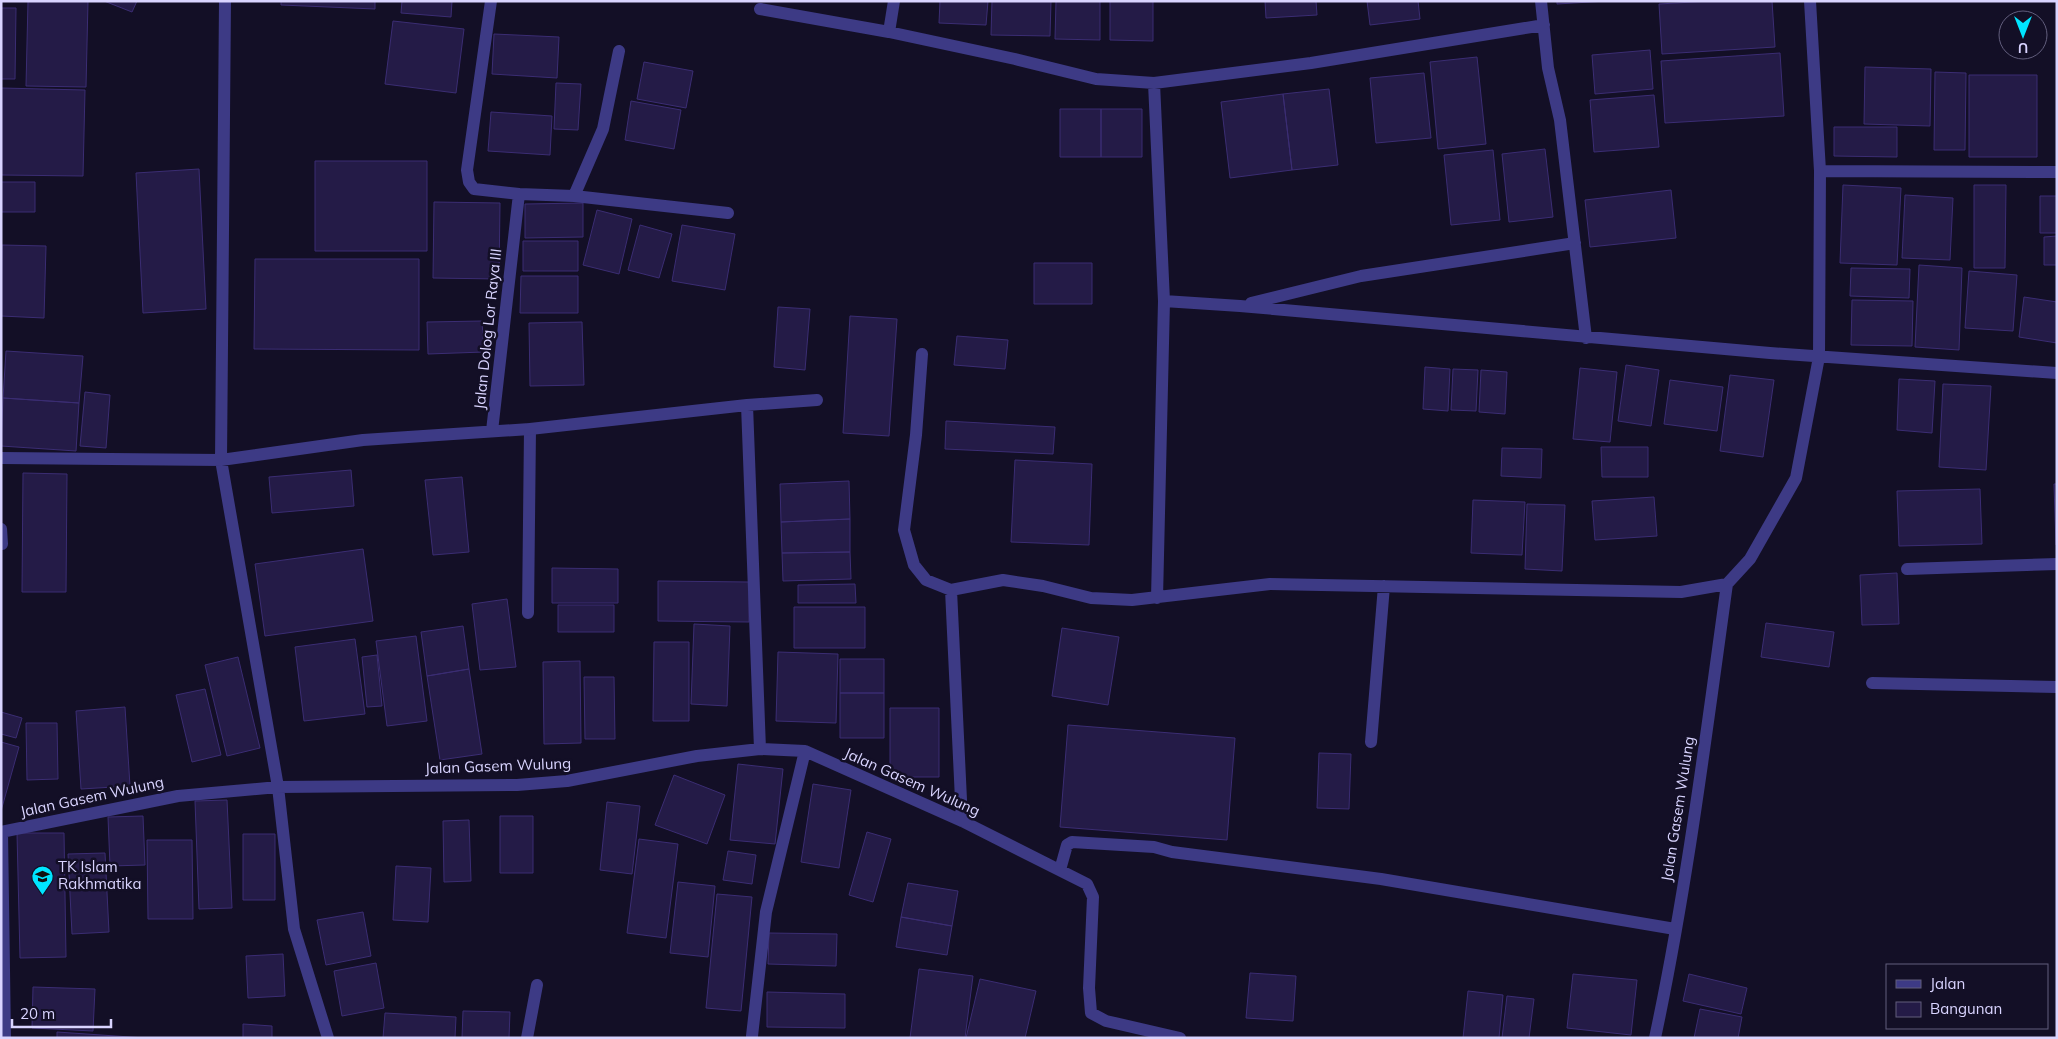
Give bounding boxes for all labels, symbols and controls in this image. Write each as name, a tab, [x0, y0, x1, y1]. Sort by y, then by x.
north arrow	[1998, 10, 2048, 60]
text: U	[2018, 39, 2028, 57]
street label: Jalan Dolog Lor Raya III	[470, 248, 505, 410]
street label: Jalan Gasem Wulung	[1657, 735, 1698, 883]
street label: Jalan Gasem Wulung	[841, 743, 983, 820]
street label: Jalan Gasem Wulung	[424, 753, 572, 778]
street label: Jalan Gasem Wulung	[18, 772, 166, 821]
place label: TK Islam Rakhmatika	[58, 857, 142, 893]
school or university icon: TK Islam Rakhmatika	[30, 864, 54, 895]
legend	[1886, 964, 2048, 1029]
text: Jalan	[1930, 974, 1965, 993]
scale bar	[12, 996, 111, 1028]
text: Bangunan	[1930, 999, 2002, 1018]
text: 20 m	[20, 1004, 55, 1023]

